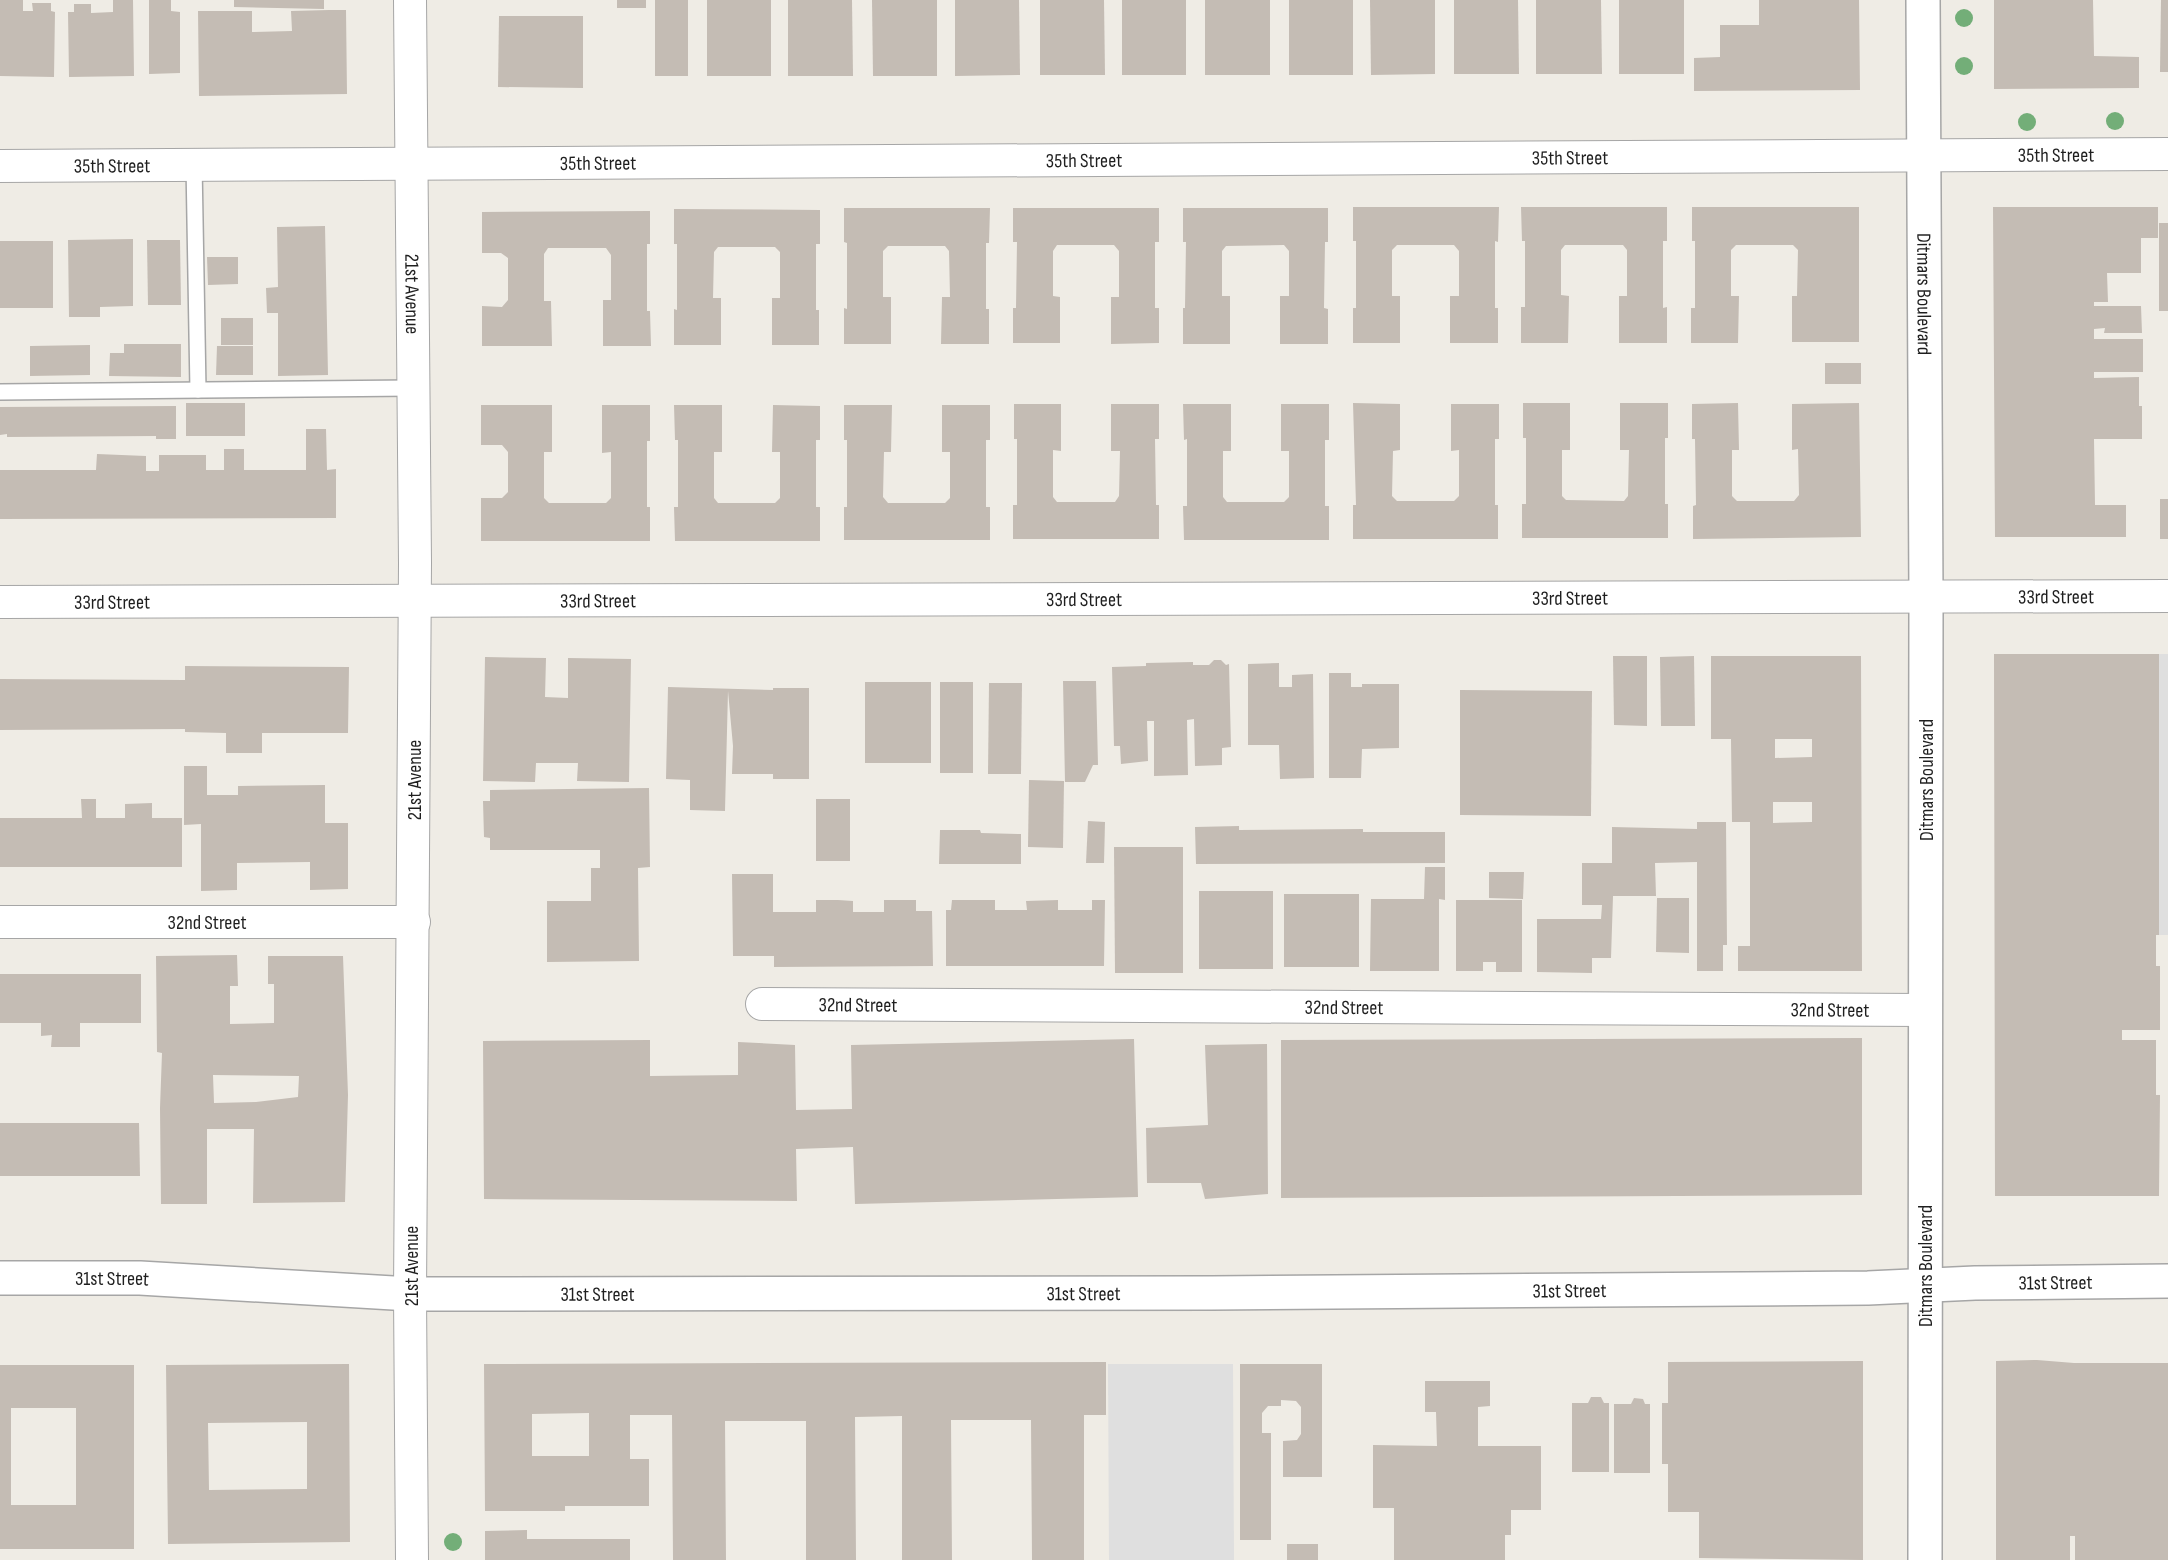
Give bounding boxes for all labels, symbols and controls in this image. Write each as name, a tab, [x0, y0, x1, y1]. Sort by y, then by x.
street label: 35th Street	[2018, 143, 2094, 168]
street label: 35th Street	[1532, 146, 1608, 171]
street label: 35th Street	[1046, 149, 1122, 173]
street label: 35th Street	[560, 151, 636, 176]
street label: 35th Street	[74, 154, 150, 179]
street label: Ditmars Boulevard	[1911, 233, 1936, 355]
street label: 21st Avenue	[399, 254, 424, 334]
street label: 33rd Street	[2018, 585, 2094, 609]
street label: 33rd Street	[1532, 587, 1608, 611]
street label: 33rd Street	[1046, 588, 1122, 612]
street label: 33rd Street	[560, 589, 636, 613]
street label: 33rd Street	[74, 591, 150, 615]
street label: Ditmars Boulevard	[1915, 719, 1939, 841]
street label: 21st Avenue	[403, 740, 427, 820]
street label: 32nd Street	[168, 911, 246, 935]
street label: 32nd Street	[818, 993, 898, 1018]
street label: 32nd Street	[1304, 996, 1384, 1020]
street label: 32nd Street	[1790, 998, 1870, 1023]
street label: Ditmars Boulevard	[1914, 1205, 1938, 1327]
street label: 21st Avenue	[400, 1226, 424, 1306]
street label: 31st Street	[75, 1267, 150, 1292]
street label: 31st Street	[2018, 1271, 2093, 1296]
street label: 31st Street	[1532, 1279, 1607, 1304]
street label: 31st Street	[1046, 1282, 1121, 1306]
street label: 31st Street	[560, 1283, 635, 1307]

